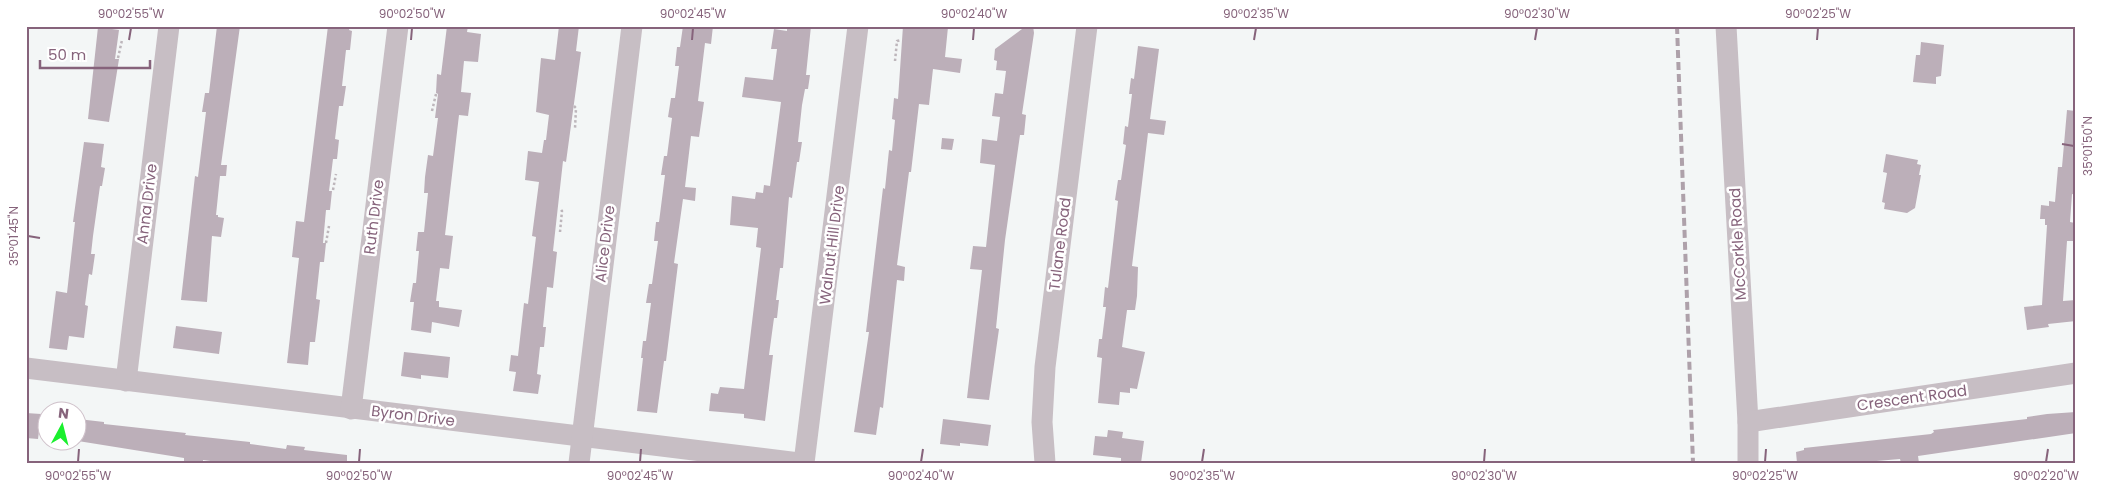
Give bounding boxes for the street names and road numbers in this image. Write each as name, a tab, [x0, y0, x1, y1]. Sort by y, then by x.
street label: Anna Drive	[131, 162, 162, 245]
street label: Ruth Drive	[358, 178, 389, 256]
street label: Walnut Hill Drive	[814, 184, 849, 306]
street label: McCorkle Road	[1724, 187, 1751, 301]
street label: Tulane Road	[1043, 196, 1076, 292]
street label: Alice Drive	[589, 204, 620, 284]
street label: Crescent Road	[1856, 379, 1968, 416]
street label: Byron Drive	[370, 400, 456, 431]

